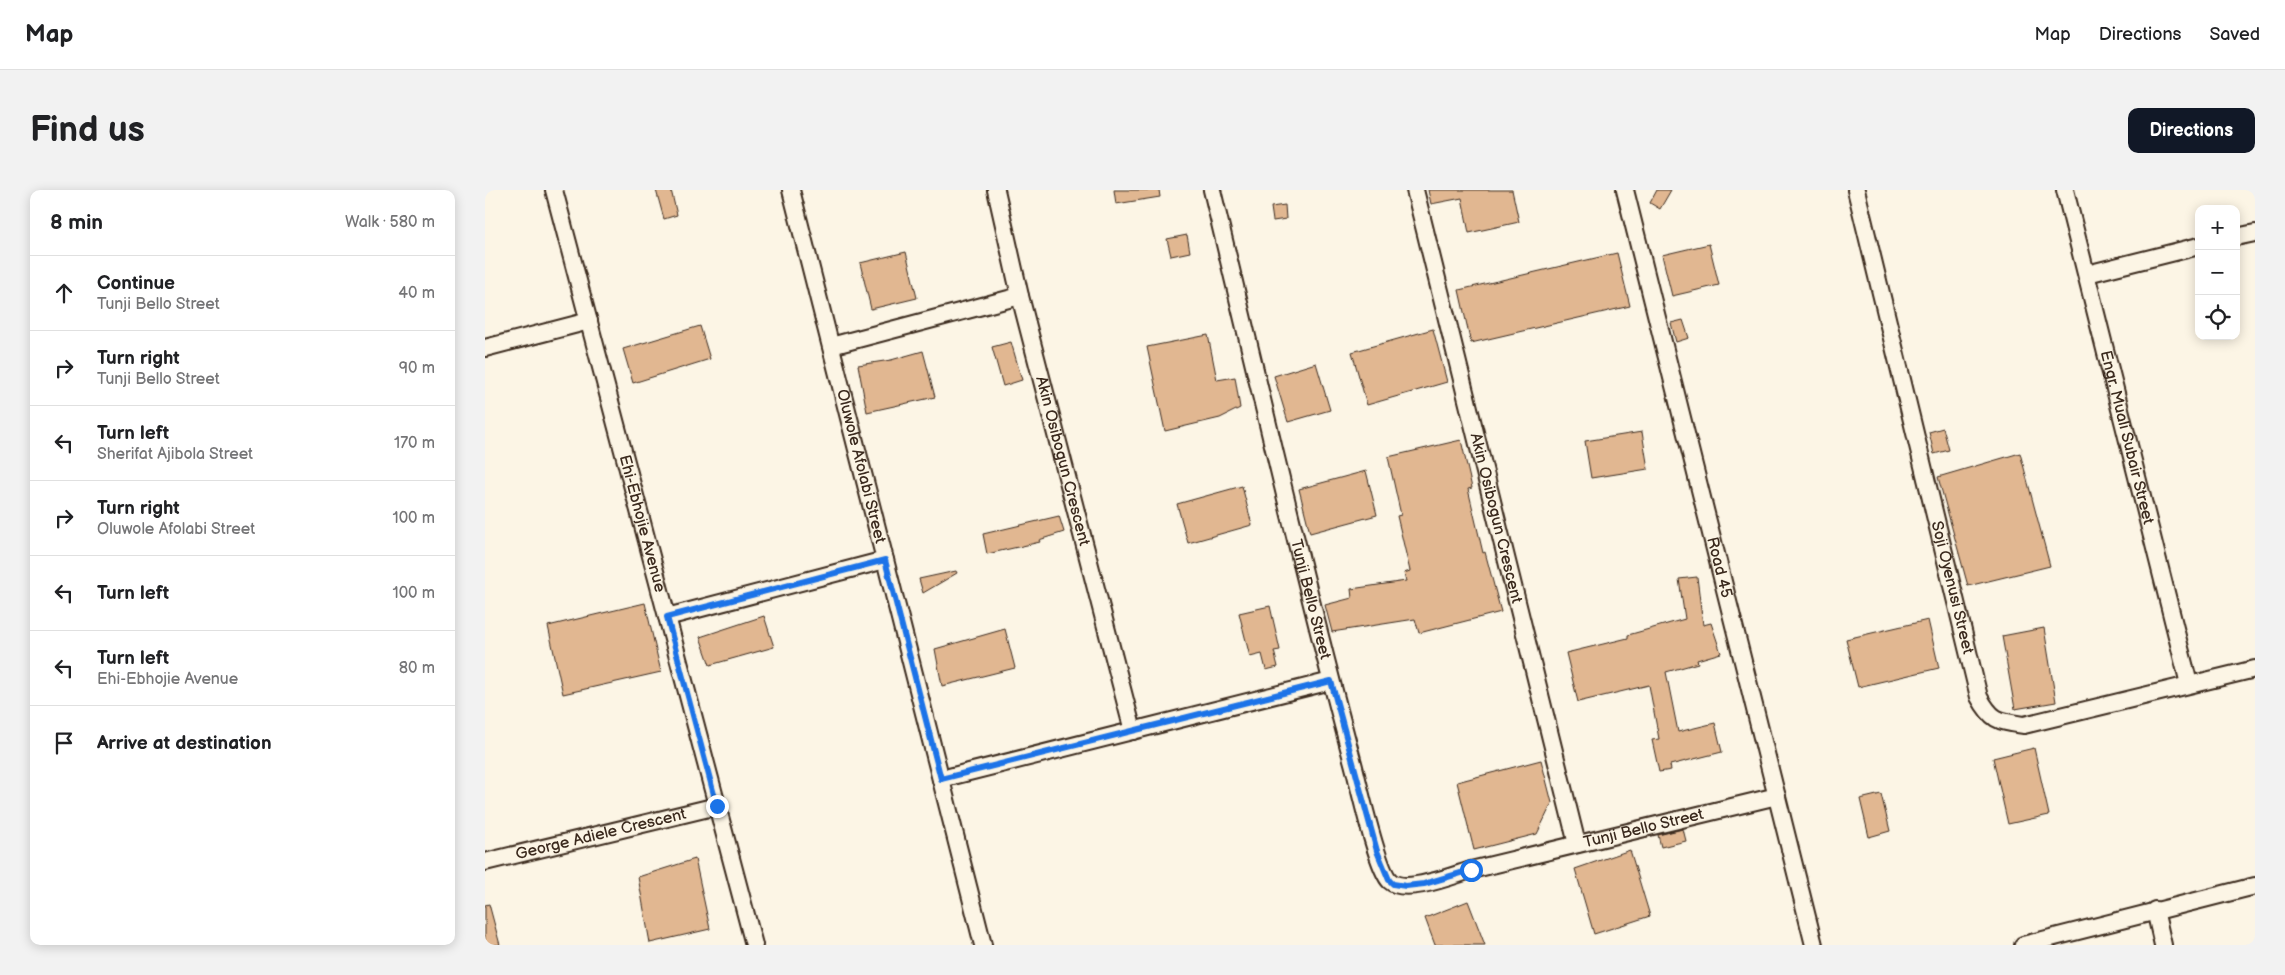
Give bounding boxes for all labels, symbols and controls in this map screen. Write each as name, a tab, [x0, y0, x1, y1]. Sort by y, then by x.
text: Map	[25, 20, 73, 49]
text: Map	[2035, 24, 2071, 45]
text: Directions	[2099, 24, 2181, 45]
text: Saved	[2209, 24, 2260, 45]
button: Directions	[2128, 108, 2255, 153]
text: Find us	[30, 109, 145, 152]
map controls	[2195, 205, 2240, 340]
button: +	[2195, 205, 2240, 250]
text: 8 min	[50, 210, 103, 235]
text: Walk · 580 m	[345, 213, 435, 232]
button: −	[2195, 250, 2240, 295]
text: Continue	[97, 272, 175, 295]
icon: ahead	[50, 279, 78, 307]
text: 40 m	[398, 284, 435, 303]
text: Tunji Bello Street	[97, 295, 220, 314]
button: locate	[2195, 295, 2240, 340]
text: Turn right	[97, 347, 180, 370]
street label: Engr. Muali Subair Street	[2096, 348, 2158, 526]
icon: right	[50, 354, 78, 382]
text: 90 m	[399, 359, 435, 378]
text: Tunji Bello Street	[97, 370, 220, 389]
street label: Akin Osibogun Crescent	[1032, 374, 1094, 548]
street label: Oluwole Afolabi Street	[833, 387, 890, 545]
text: Turn left	[97, 422, 169, 445]
icon: left	[50, 429, 78, 457]
street label: Akin Osibogun Crescent	[1466, 431, 1526, 605]
text: 170 m	[394, 434, 435, 453]
text: Sherifat Ajibola Street	[97, 445, 253, 464]
street label: Ehi-Ebhojie Avenue	[615, 453, 670, 595]
text: Turn right	[97, 497, 180, 520]
icon: right	[50, 504, 78, 532]
text: 100 m	[392, 509, 435, 528]
street label: Soji Oyenusi Street	[1927, 519, 1978, 656]
text: Oluwole Afolabi Street	[97, 520, 255, 539]
street label: Road 45	[1703, 535, 1736, 600]
street label: Tunji Bello Street	[1287, 537, 1335, 661]
icon: left	[50, 579, 78, 607]
text: Turn left	[97, 582, 169, 605]
text: 100 m	[392, 584, 435, 603]
text: Turn left	[97, 647, 169, 670]
icon: left	[50, 654, 78, 682]
text: 80 m	[399, 659, 435, 678]
text: Ehi-Ebhojie Avenue	[97, 670, 238, 689]
icon: arrive	[50, 729, 78, 757]
text: Arrive at destination	[97, 732, 272, 755]
route end	[706, 795, 729, 818]
street label: George Adiele Crescent	[514, 804, 688, 864]
street label: Tunji Bello Street	[1582, 805, 1706, 852]
route start	[1460, 859, 1483, 882]

